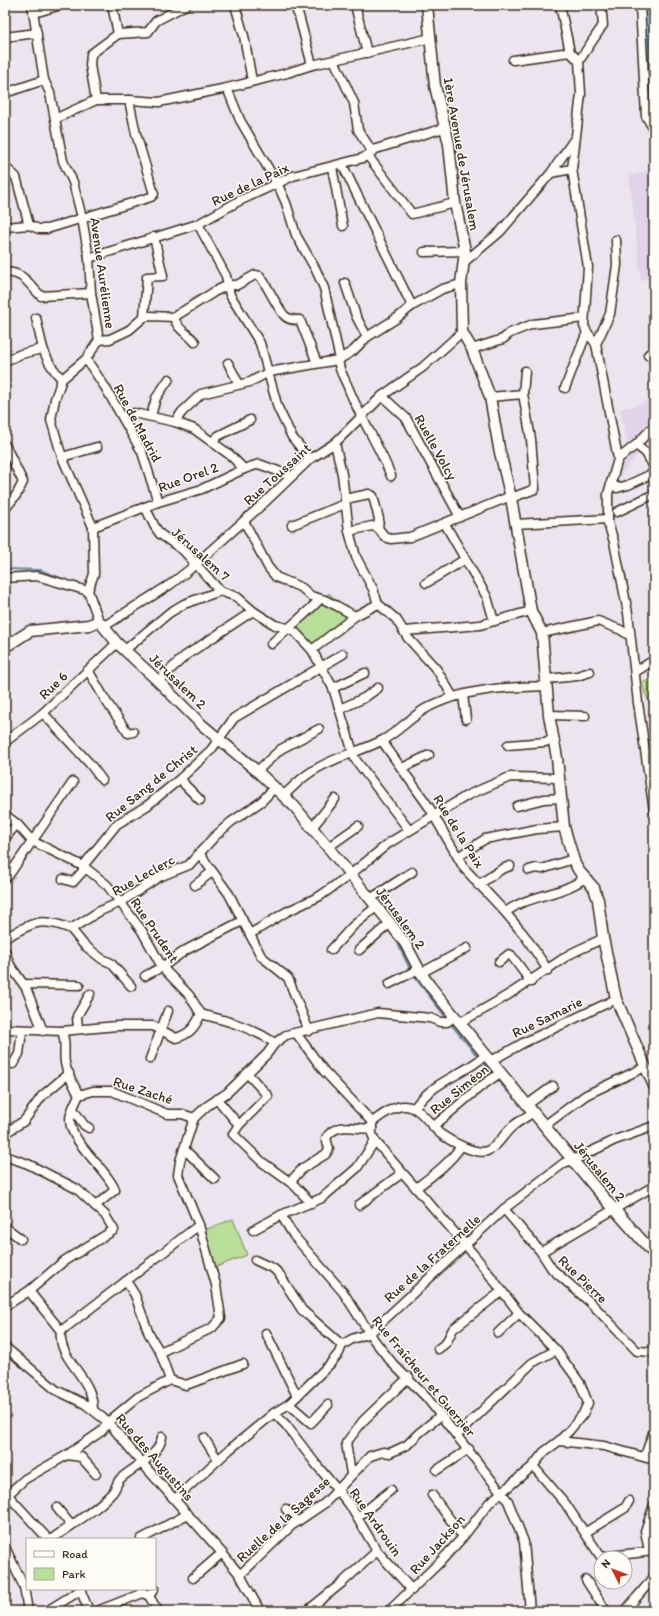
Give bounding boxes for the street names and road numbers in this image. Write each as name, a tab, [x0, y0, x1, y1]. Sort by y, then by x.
street label: 1ère Avenue de Jérusalem	[440, 76, 484, 233]
street label: Rue de la Paix	[209, 159, 292, 210]
street label: Avenue Aurélienne	[86, 216, 119, 330]
street label: Rue de Madrid	[110, 381, 165, 466]
street label: Ruelle Volcy	[411, 411, 461, 483]
street label: Rue Toussaint	[240, 440, 315, 509]
street label: Rue Orel 2	[156, 459, 221, 496]
street label: Jérusalem 7	[168, 524, 233, 585]
street label: Jérusalem 2	[146, 650, 210, 713]
street label: Rue 6	[35, 668, 71, 703]
street label: Rue Sang de Christ	[102, 741, 201, 826]
street label: Rue de la Paix	[429, 791, 488, 871]
street label: Rue Leclerc	[109, 851, 178, 900]
street label: Jérusalem 2	[372, 884, 429, 953]
street label: Rue Prudent	[127, 895, 183, 966]
street label: Rue Samarie	[509, 993, 585, 1042]
street label: Rue Siméon	[427, 1060, 492, 1118]
street label: Rue Zaché	[111, 1073, 175, 1108]
street label: Jérusalem 2	[570, 1138, 629, 1205]
street label: Rue de la Fraternelle	[381, 1210, 484, 1306]
street label: Rue Pierre	[555, 1252, 611, 1307]
street label: Rue Fraîcheur et Guerrier	[368, 1313, 480, 1441]
street label: Rue des Augustins	[112, 1410, 197, 1505]
street label: Ruelle de la Sagesse	[233, 1473, 334, 1566]
street label: Rue Ardrouin	[346, 1485, 406, 1560]
street label: Rue Jackson	[406, 1511, 469, 1578]

